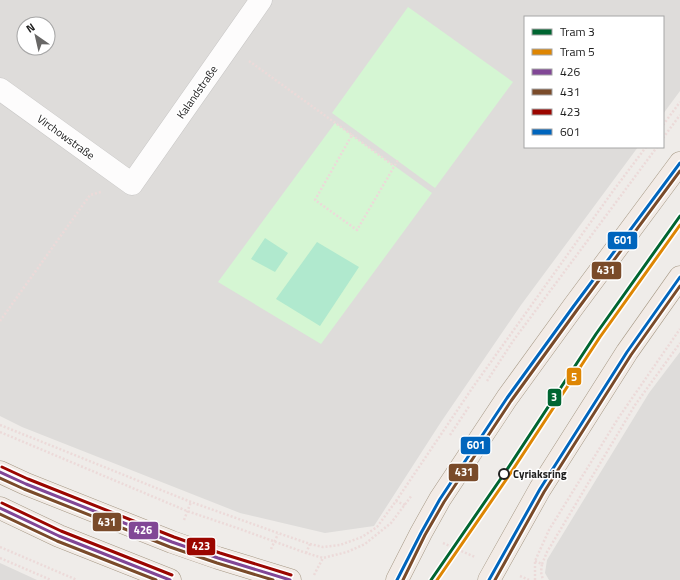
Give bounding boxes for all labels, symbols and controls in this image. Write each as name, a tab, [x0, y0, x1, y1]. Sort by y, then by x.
north arrow	[16, 16, 56, 56]
legend	[524, 16, 664, 148]
text: N	[23, 19, 38, 36]
text: Tram 3	[560, 22, 595, 41]
text: Tram 5	[560, 42, 595, 61]
street label: Kalandstraße	[173, 62, 222, 122]
text: 426	[560, 62, 580, 81]
text: 431	[560, 82, 580, 101]
text: 423	[560, 102, 580, 121]
street label: Virchowstraße	[34, 111, 98, 164]
text: 601	[560, 122, 580, 141]
line badge: 601	[607, 231, 638, 250]
text: 601	[614, 232, 632, 248]
line badge: 431	[591, 261, 622, 280]
text: 431	[597, 262, 615, 278]
line badge: 5	[566, 367, 582, 386]
text: 5	[571, 369, 577, 385]
line badge: 3	[547, 388, 562, 407]
text: 3	[551, 389, 557, 405]
line badge: 601	[460, 436, 491, 455]
text: 601	[467, 437, 485, 453]
line badge: 431	[448, 463, 479, 482]
text: 431	[455, 464, 473, 480]
place label: Cyriaksring	[513, 466, 567, 482]
marker: Cyriaksring	[498, 468, 510, 480]
line badge: 431	[92, 512, 122, 532]
text: 431	[98, 514, 116, 530]
line badge: 426	[128, 521, 159, 540]
text: 426	[134, 522, 152, 538]
line badge: 423	[186, 537, 216, 556]
text: 423	[192, 538, 210, 554]

